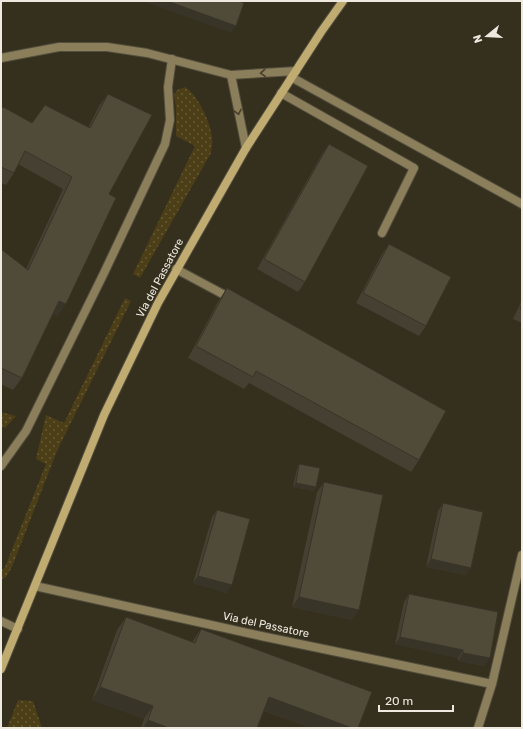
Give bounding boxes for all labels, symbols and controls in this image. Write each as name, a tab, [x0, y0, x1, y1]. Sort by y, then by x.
north arrow	[467, 16, 507, 56]
text: N	[471, 33, 485, 45]
one-way arrow	[260, 69, 266, 78]
one-way arrow	[234, 108, 242, 115]
street label: Via del Passatore	[134, 236, 186, 320]
street label: Via del Passatore	[222, 610, 310, 640]
scale bar	[379, 687, 453, 713]
text: 20 m	[385, 694, 413, 708]

